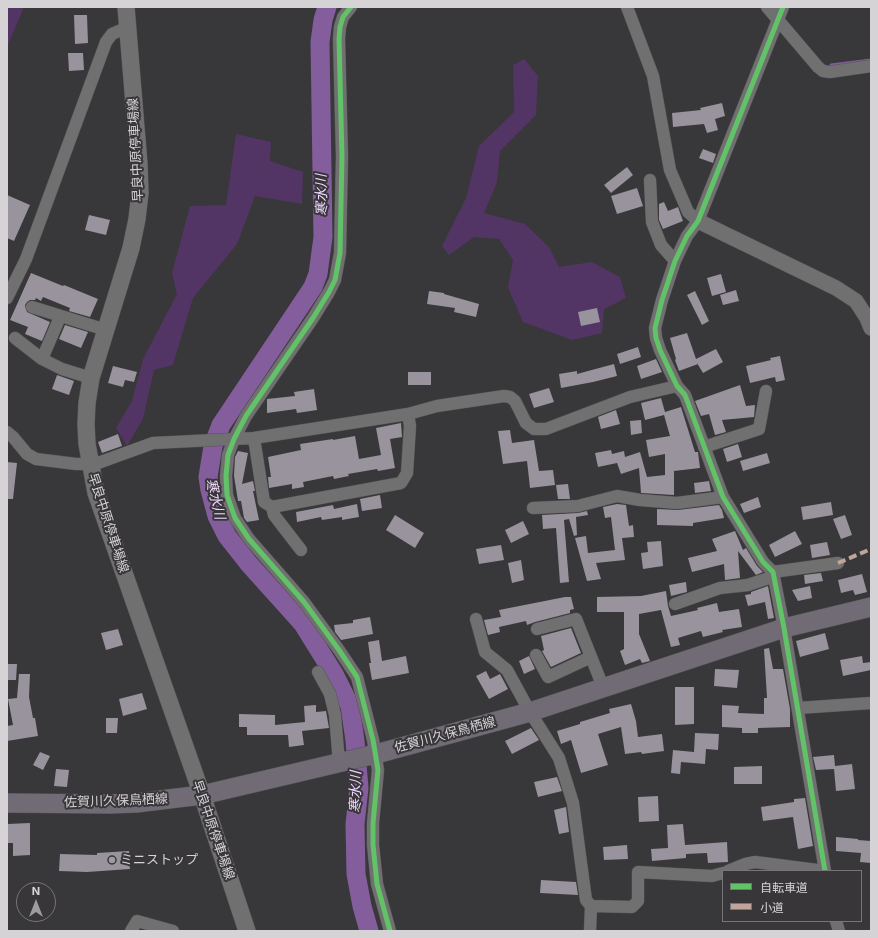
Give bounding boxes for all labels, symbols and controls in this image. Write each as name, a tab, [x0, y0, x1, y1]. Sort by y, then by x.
street label: 早良中原停車場線	[125, 98, 147, 202]
water label: 寒水川	[313, 174, 331, 216]
street label: 早良中原停車場線	[85, 471, 131, 575]
water label: 寒水川	[202, 477, 228, 521]
street label: 佐賀川久保鳥栖線	[393, 714, 497, 756]
water label: 寒水川	[347, 771, 365, 813]
street label: 早良中原停車場線	[189, 778, 237, 882]
street label: 佐賀川久保鳥栖線	[64, 791, 168, 811]
place label: ミニストップ	[120, 852, 198, 868]
marker: ミニストップ	[107, 855, 117, 865]
legend	[722, 870, 862, 922]
text: 自転車道	[760, 880, 808, 895]
north arrow	[16, 882, 56, 922]
text: N	[32, 884, 40, 898]
text: 小道	[760, 900, 784, 915]

